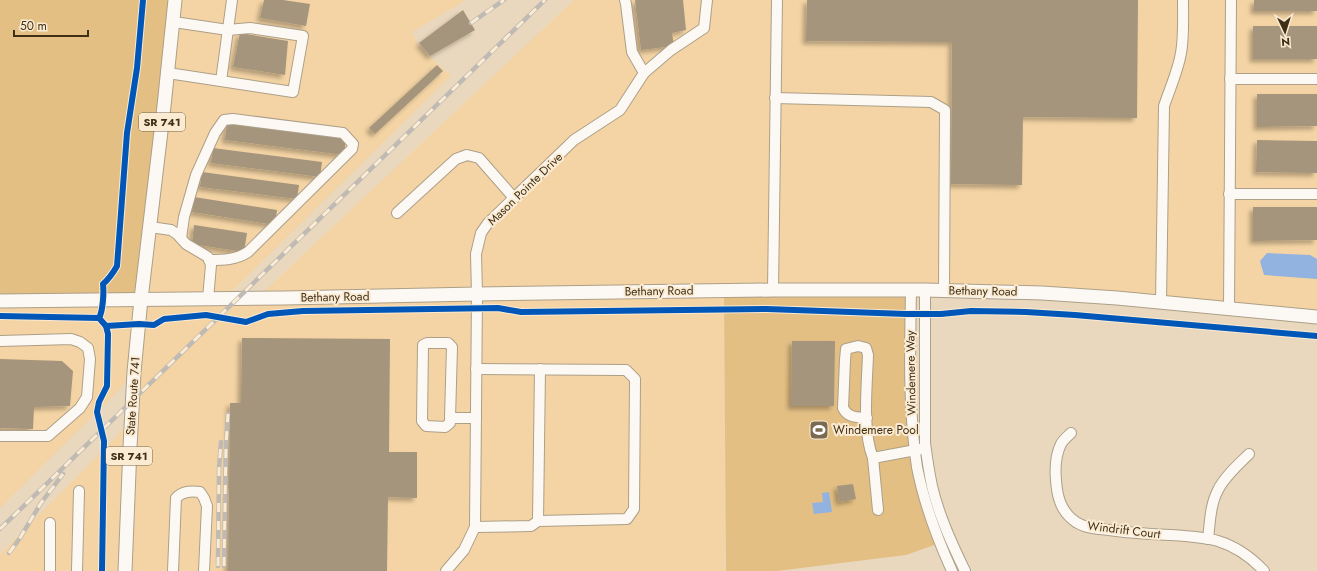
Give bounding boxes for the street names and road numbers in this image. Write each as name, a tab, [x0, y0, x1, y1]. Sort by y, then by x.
road number: SR 741	[139, 113, 185, 131]
street label: Mason Pointe Drive	[483, 148, 567, 230]
street label: Bethany Road	[624, 281, 694, 301]
street label: Bethany Road	[948, 281, 1018, 301]
street label: Bethany Road	[300, 287, 370, 307]
street label: Windemere Way	[901, 330, 921, 416]
street label: State Route 741	[121, 356, 145, 436]
road number: SR 741	[106, 447, 152, 465]
street label: Windrift Court	[1086, 517, 1162, 543]

